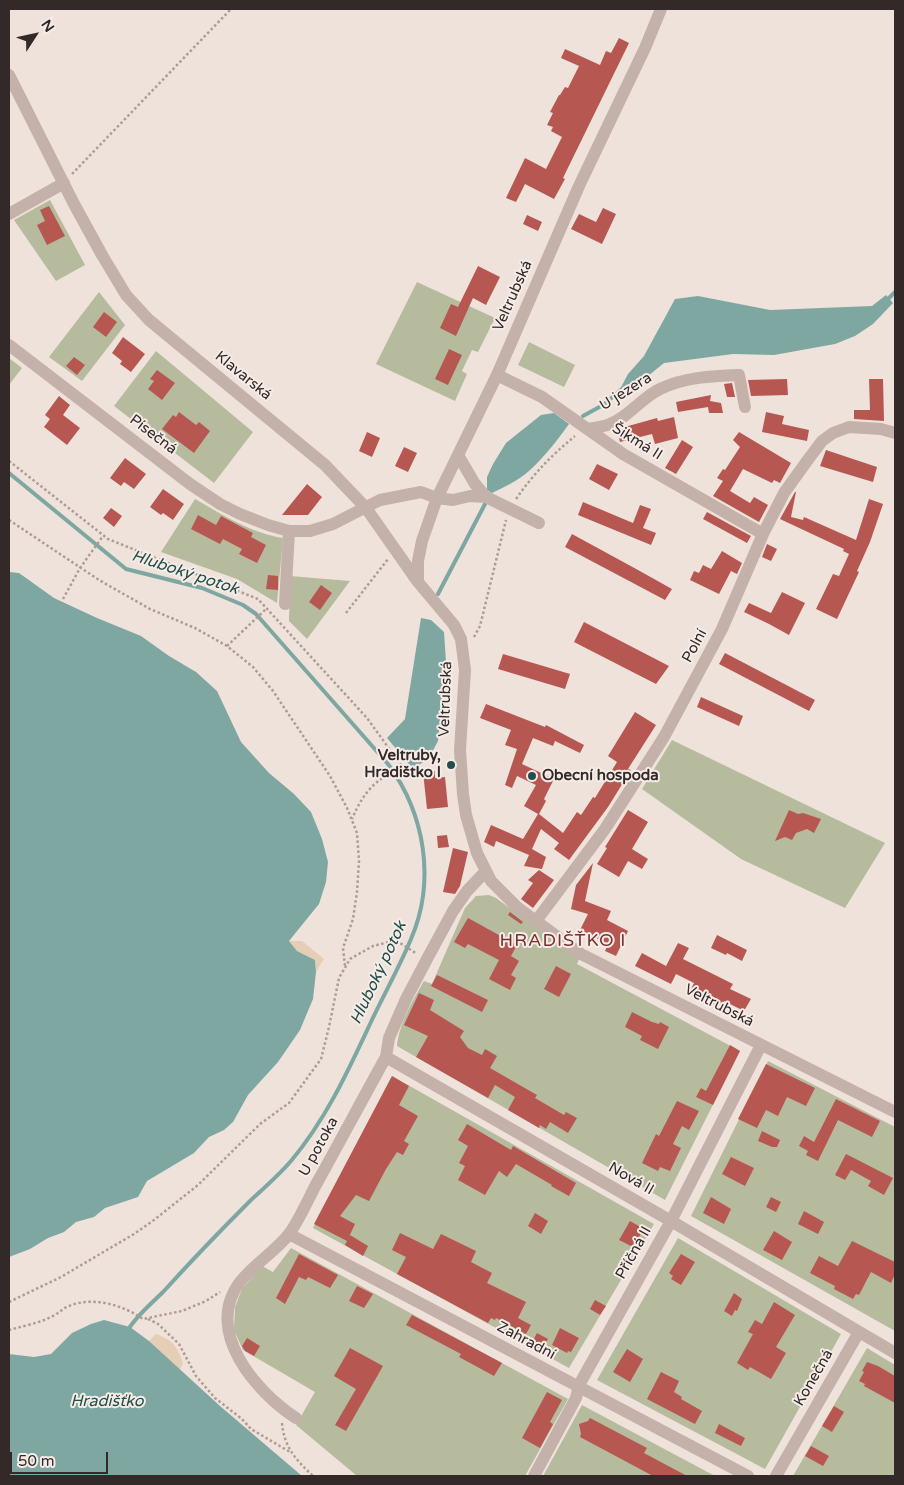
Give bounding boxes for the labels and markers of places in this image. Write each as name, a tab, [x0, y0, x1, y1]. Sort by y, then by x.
place label: Veltruby, Hradištko I	[364, 747, 441, 782]
marker: Veltruby, Hradištko I	[445, 759, 457, 771]
place label: Obecní hospoda	[542, 767, 659, 785]
marker: Obecní hospoda	[526, 770, 538, 782]

